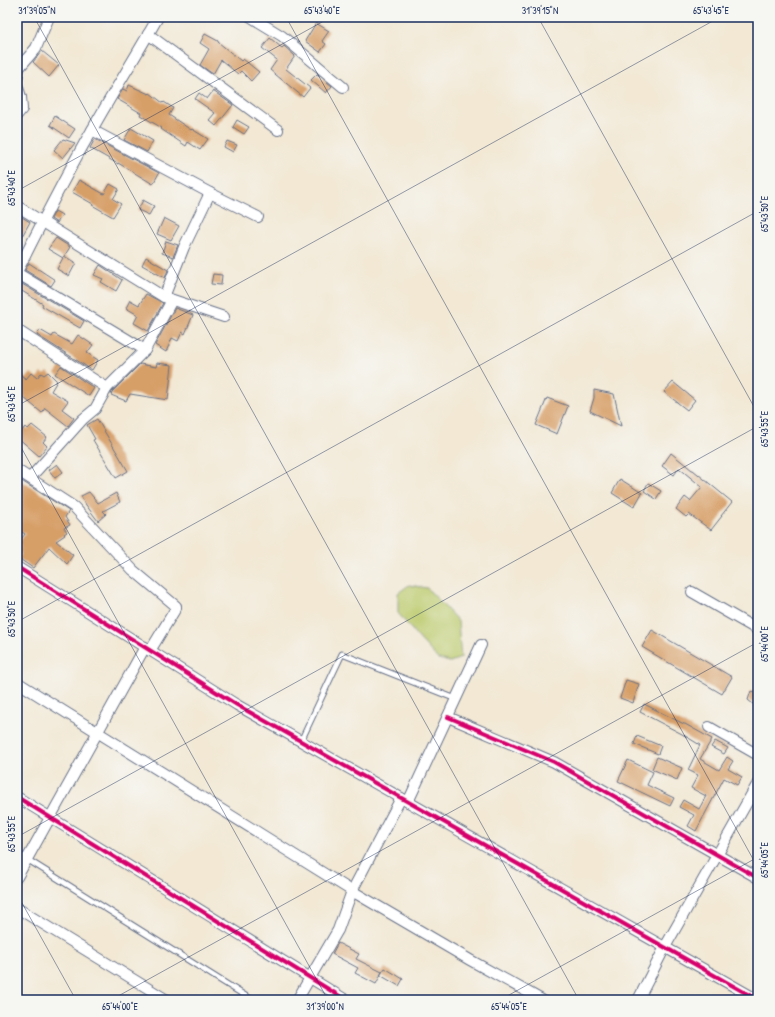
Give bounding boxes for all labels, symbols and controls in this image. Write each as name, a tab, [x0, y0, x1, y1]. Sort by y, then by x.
text: 31°39'05"N	[18, 4, 56, 17]
text: 65°43'40"E	[304, 4, 341, 17]
text: 31°39'15"N	[522, 4, 558, 17]
text: 65°43'45"E	[693, 4, 729, 17]
text: 65°43'40"E	[5, 169, 18, 206]
text: 65°43'50"E	[758, 195, 771, 232]
text: 65°43'45"E	[5, 386, 18, 422]
text: 65°43'55"E	[758, 410, 771, 447]
text: 65°43'50"E	[5, 600, 18, 637]
text: 65°44'00"E	[758, 625, 771, 662]
text: 65°43'55"E	[5, 815, 18, 852]
text: 65°44'05"E	[758, 842, 771, 878]
text: 65°44'00"E	[102, 1000, 139, 1013]
text: 31°39'00"N	[306, 1000, 344, 1013]
text: 65°44'05"E	[491, 1000, 527, 1013]

